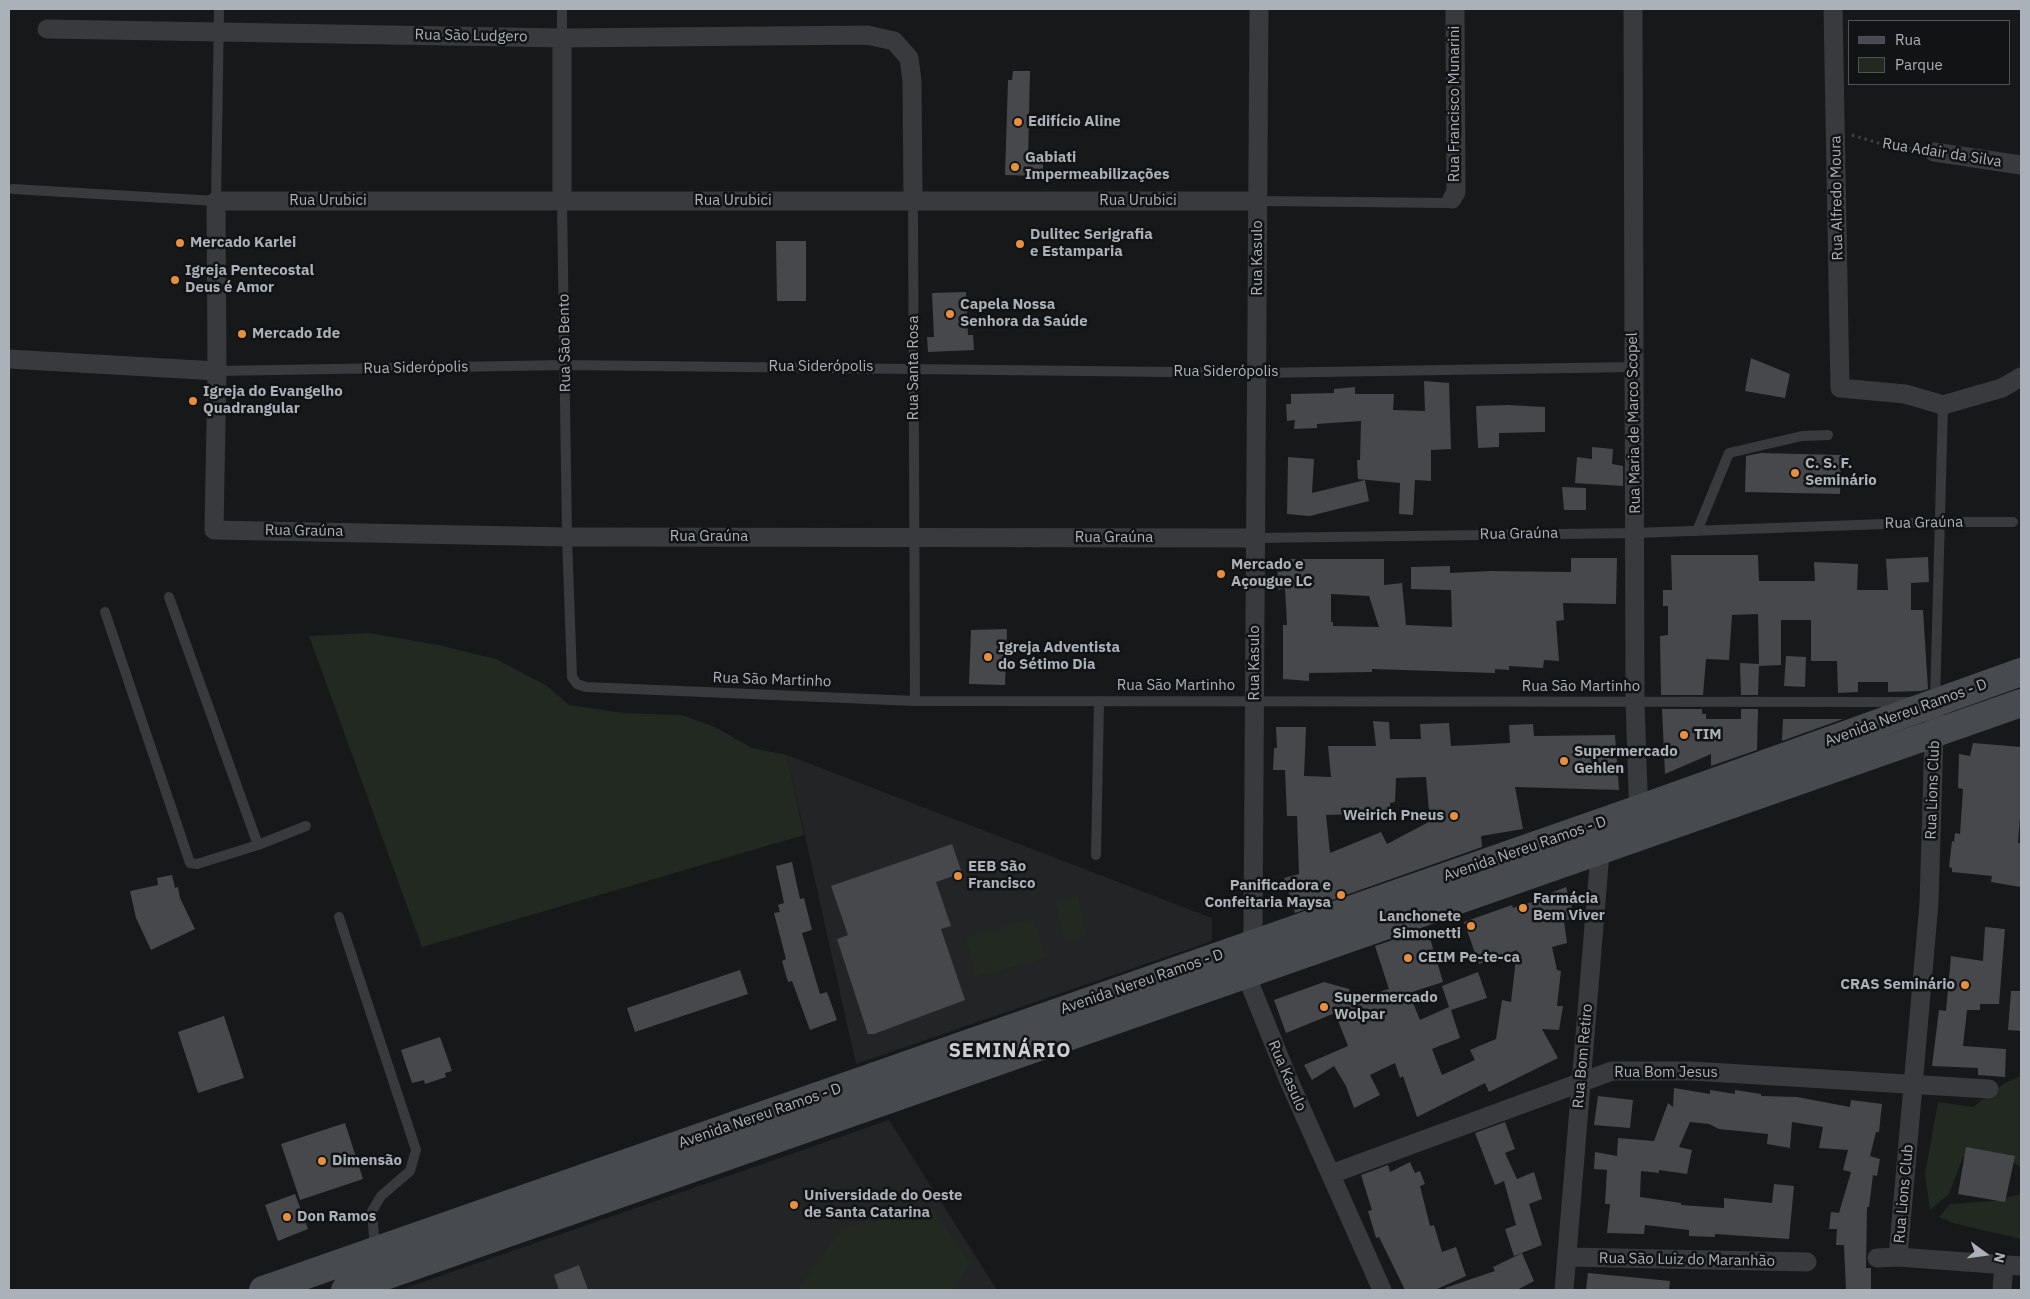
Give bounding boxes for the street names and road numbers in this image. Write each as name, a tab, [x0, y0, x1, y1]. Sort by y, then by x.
street label: Rua São Ludgero	[414, 26, 528, 46]
street label: Rua Francisco Munarini	[1446, 26, 1464, 182]
street label: Rua Alfredo Moura	[1827, 135, 1847, 261]
street label: Rua Adair da Silva	[1881, 135, 2003, 171]
street label: Rua Urubici	[289, 192, 367, 210]
street label: Rua Urubici	[694, 192, 772, 210]
street label: Rua Urubici	[1099, 192, 1177, 210]
street label: Rua Kasulo	[1249, 220, 1267, 296]
street label: Rua São Bento	[555, 294, 575, 392]
street label: Rua Santa Rosa	[905, 316, 923, 420]
street label: Rua Maria de Marco Scopel	[1623, 332, 1645, 514]
street label: Rua Siderópolis	[363, 358, 469, 378]
street label: Rua Siderópolis	[768, 358, 874, 376]
street label: Rua Siderópolis	[1173, 363, 1279, 381]
street label: Rua Graúna	[1885, 513, 1963, 533]
street label: Rua Graúna	[265, 521, 343, 541]
street label: Rua Graúna	[1480, 524, 1558, 544]
street label: Rua Graúna	[670, 528, 748, 546]
street label: Rua Graúna	[1075, 529, 1153, 547]
street label: Rua Kasulo	[1246, 625, 1264, 701]
street label: Rua São Martinho	[712, 669, 832, 691]
street label: Avenida Nereu Ramos - D	[1822, 675, 1990, 751]
street label: Rua São Martinho	[1117, 677, 1235, 695]
street label: Rua São Martinho	[1522, 678, 1640, 696]
street label: Rua Lions Club	[1922, 740, 1944, 840]
street label: Avenida Nereu Ramos - D	[1441, 813, 1609, 885]
street label: Avenida Nereu Ramos - D	[1058, 946, 1226, 1018]
street label: Rua Bom Retiro	[1569, 1003, 1597, 1109]
street label: Rua Kasulo	[1264, 1038, 1310, 1114]
street label: Rua Bom Jesus	[1614, 1064, 1718, 1082]
street label: Avenida Nereu Ramos - D	[676, 1080, 844, 1152]
street label: Rua Lions Club	[1891, 1144, 1917, 1244]
street label: Rua São Luiz do Maranhão	[1599, 1249, 1775, 1271]

